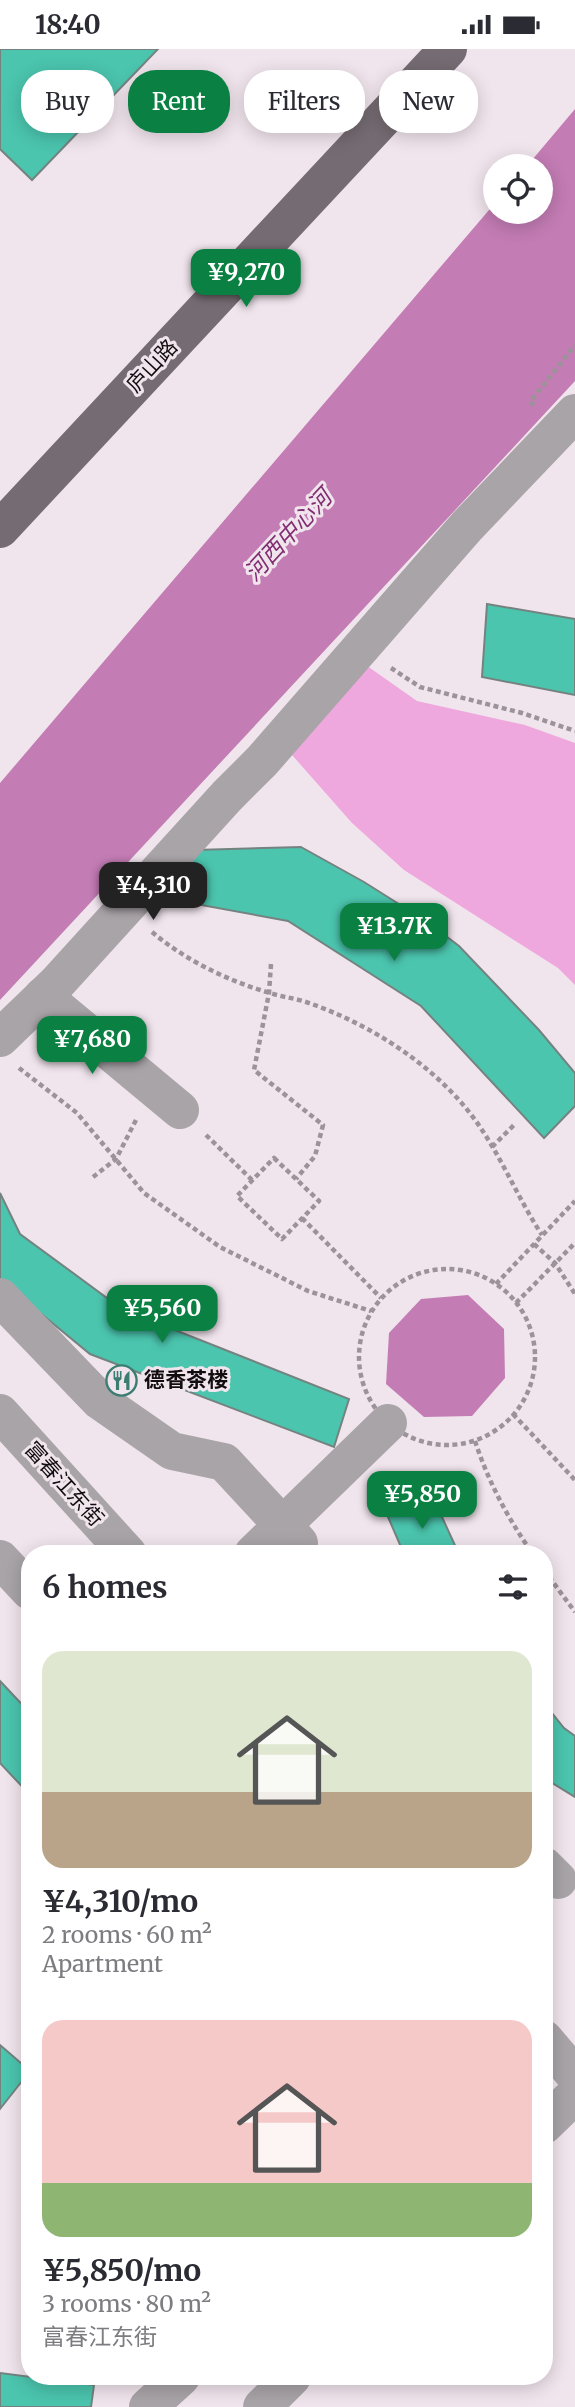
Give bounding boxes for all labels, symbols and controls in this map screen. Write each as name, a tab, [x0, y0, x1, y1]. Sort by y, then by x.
text: 18:40	[35, 8, 101, 41]
chip: Buy	[21, 70, 114, 133]
chip: Rent	[128, 70, 230, 133]
chip: Filters	[244, 70, 365, 133]
chip: New	[379, 70, 478, 133]
map controls	[483, 154, 553, 224]
button: locate	[483, 154, 553, 224]
pin: ¥9,270	[189, 250, 303, 309]
text: ¥9,270	[207, 257, 285, 286]
street label: 庐山路	[120, 333, 183, 398]
water label: 河西中心河	[238, 480, 340, 587]
pin: ¥4,310	[96, 863, 210, 922]
text: ¥4,310	[115, 870, 191, 899]
pin: ¥13.7K	[337, 904, 451, 963]
text: ¥13.7K	[356, 911, 432, 940]
pin: ¥7,680	[35, 1017, 149, 1076]
text: ¥7,680	[53, 1024, 131, 1053]
pin: ¥5,560	[105, 1285, 219, 1345]
text: ¥5,560	[123, 1293, 201, 1322]
restaurant icon: 德香茶楼	[104, 1363, 138, 1397]
place label: 德香茶楼	[144, 1366, 228, 1393]
street label: 富春江东街	[19, 1436, 110, 1532]
pin: ¥5,850	[365, 1471, 479, 1531]
text: ¥5,850	[383, 1479, 461, 1508]
text: 6 homes	[42, 1568, 167, 1606]
icon: filters	[494, 1568, 532, 1606]
icon: home	[224, 1697, 350, 1823]
text: ¥4,310/mo	[42, 1882, 198, 1920]
text: 2 rooms · 60 m²	[42, 1920, 212, 1949]
text: Apartment	[42, 1949, 163, 1978]
icon: home	[224, 2065, 350, 2191]
text: ¥5,850/mo	[42, 2251, 201, 2289]
text: 3 rooms · 80 m²	[42, 2289, 211, 2318]
text: 富春江东街	[42, 2322, 157, 2351]

